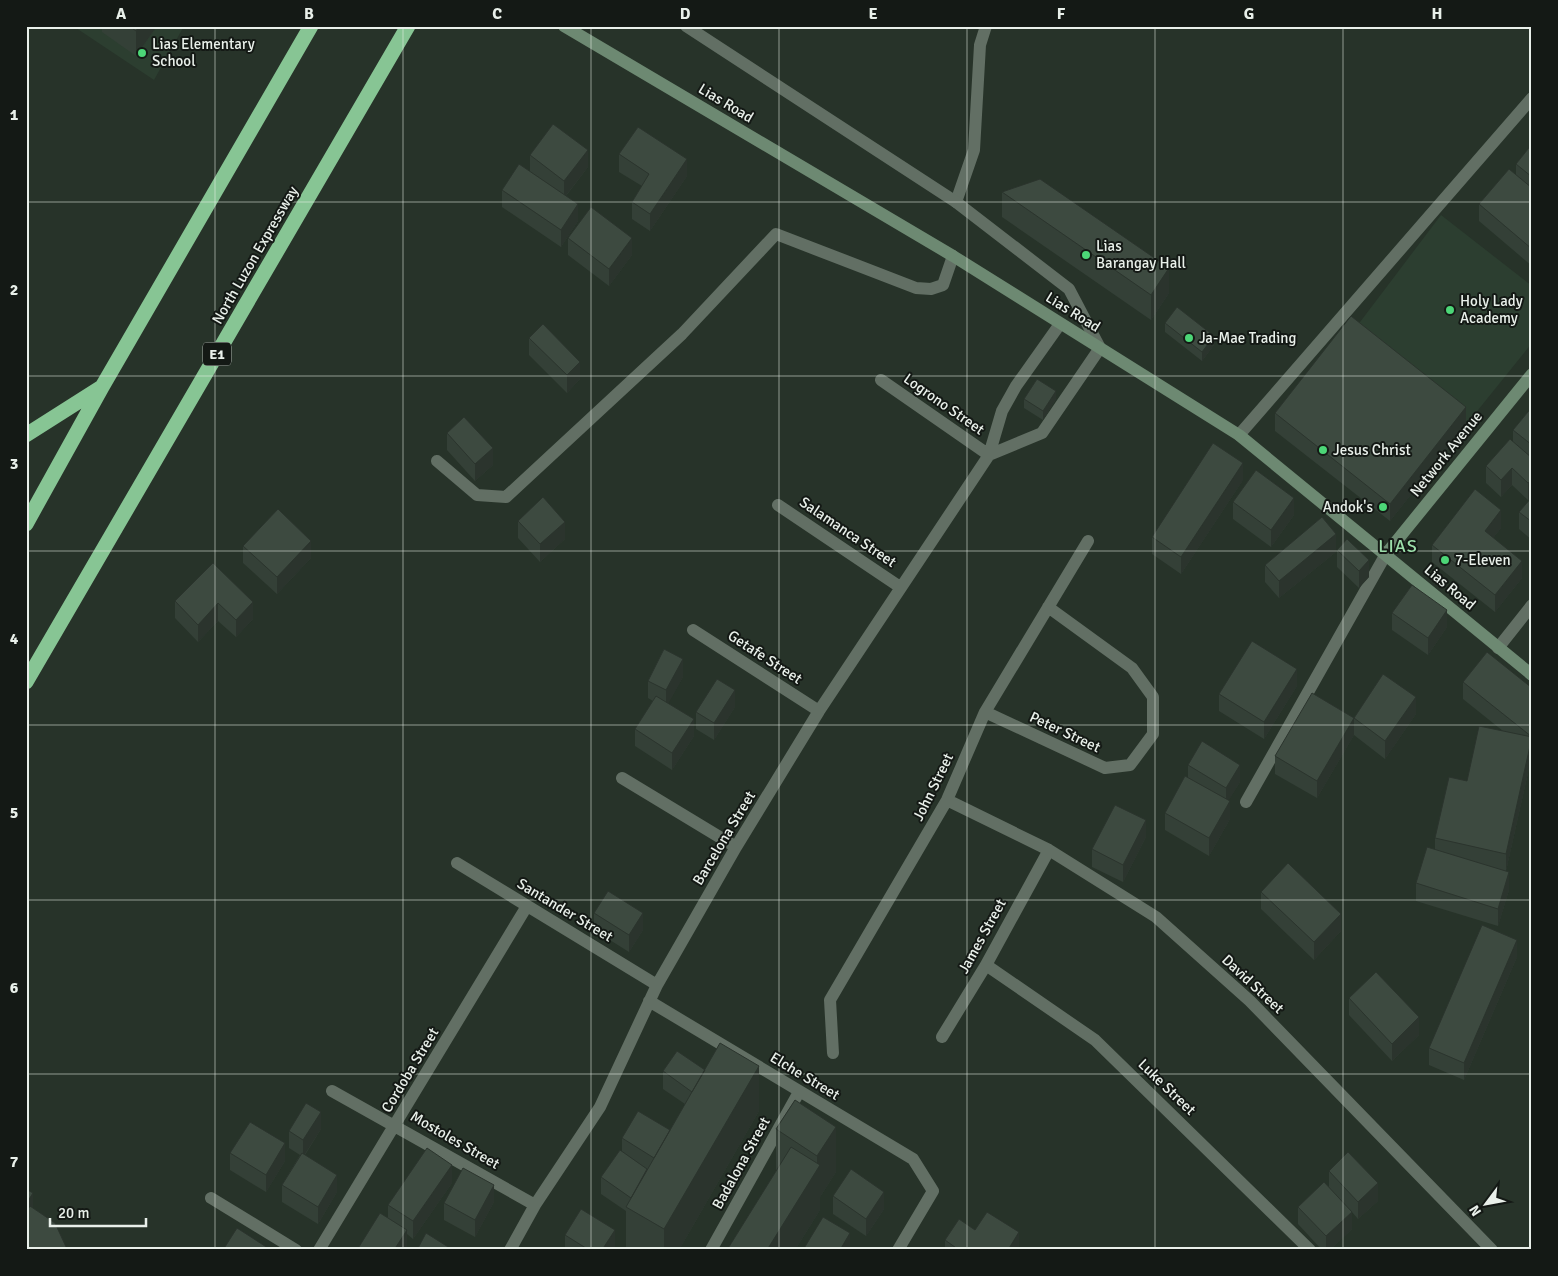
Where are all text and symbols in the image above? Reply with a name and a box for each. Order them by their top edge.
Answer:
text: A [116,4,127,24]
text: B [304,4,314,24]
text: C [492,4,502,24]
text: D [680,4,691,24]
text: E [868,4,878,24]
text: F [1057,4,1066,24]
text: G [1244,4,1254,24]
text: H [1432,4,1442,24]
place label: Lias Elementary School [152,35,255,70]
marker: Lias Elementary School [136,47,148,59]
street label: Lias Road [695,80,757,126]
text: 1 [10,105,19,125]
street label: North Luzon Expressway [208,183,302,327]
place label: Lias Barangay Hall [1096,237,1186,272]
marker: Lias Barangay Hall [1080,249,1092,261]
text: 2 [10,280,18,300]
street label: Lias Road [1042,288,1104,336]
place label: Holy Lady Academy [1460,292,1523,327]
marker: Holy Lady Academy [1444,304,1456,316]
place label: Ja-Mae Trading [1199,329,1296,347]
marker: Ja-Mae Trading [1183,332,1195,344]
road number: E1 [203,342,231,366]
street label: Logrono Street [900,370,988,438]
street label: Network Avenue [1406,408,1486,500]
place label: Jesus Christ [1333,441,1411,459]
marker: Jesus Christ [1317,444,1329,456]
text: 3 [10,454,18,474]
street label: Salamanca Street [796,493,900,571]
place label: Andok's [1323,498,1373,516]
marker: Andok's [1377,501,1389,513]
district label: LIAS [1378,535,1418,557]
place label: 7-Eleven [1455,551,1511,569]
marker: 7-Eleven [1439,554,1451,566]
street label: Lias Road [1421,560,1479,614]
street label: Getafe Street [725,626,805,688]
text: 4 [10,629,19,649]
street label: Peter Street [1027,708,1103,756]
street label: John Street [909,750,957,824]
street label: Barcelona Street [689,788,759,888]
text: 5 [10,803,18,823]
street label: Santander Street [514,874,616,946]
street label: James Street [954,896,1010,976]
street label: David Street [1218,951,1288,1017]
text: 6 [10,978,19,998]
street label: Cordoba Street [378,1024,442,1116]
street label: Elche Street [767,1048,843,1104]
street label: Luke Street [1135,1055,1199,1119]
street label: Mostoles Street [407,1107,503,1173]
street label: Badalona Street [708,1114,774,1212]
text: 7 [10,1152,19,1172]
north arrow [1460,1178,1510,1228]
scale bar [50,1196,146,1228]
text: N [1466,1202,1485,1219]
text: 20 m [58,1204,89,1222]

